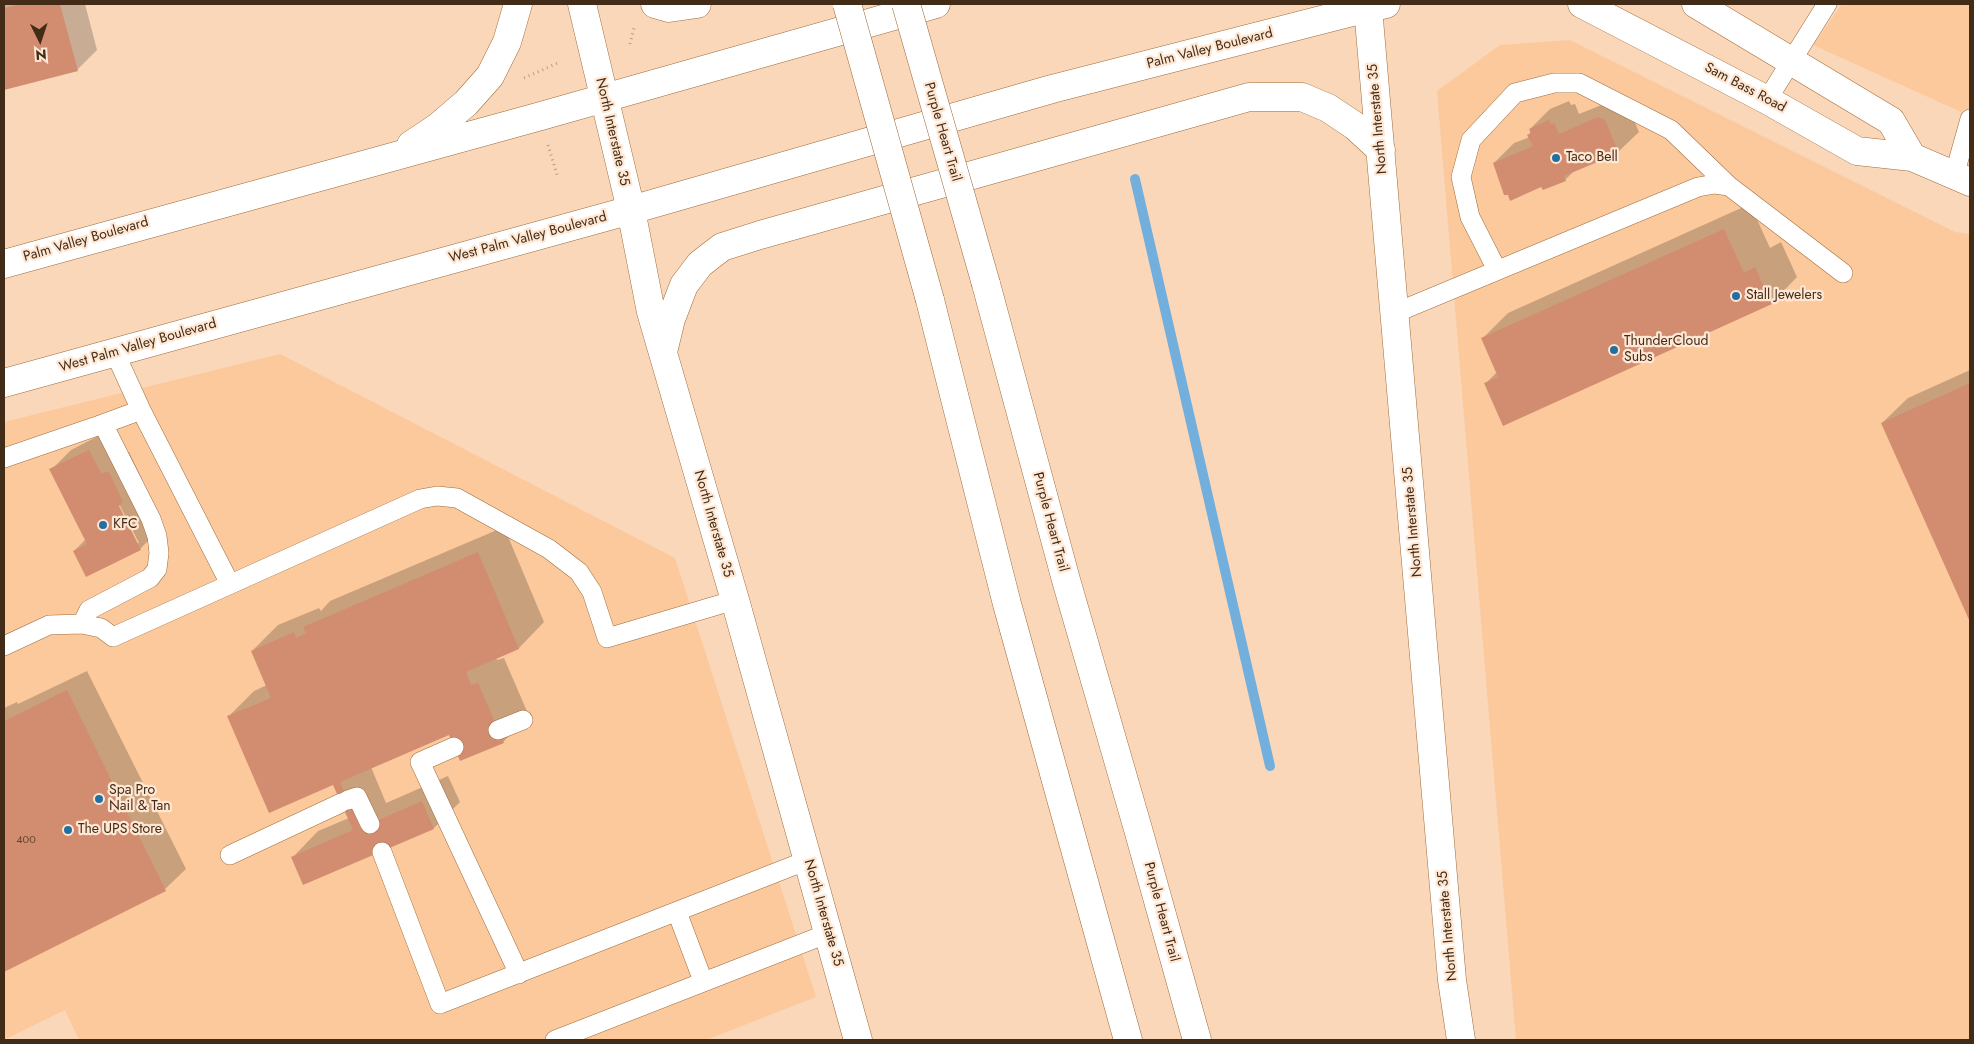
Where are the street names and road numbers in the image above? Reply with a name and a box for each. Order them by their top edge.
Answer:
street label: Palm Valley Boulevard [1145,25,1275,73]
street label: Sam Bass Road [1701,60,1789,116]
street label: North Interstate 35 [1365,63,1391,175]
street label: North Interstate 35 [591,76,633,188]
street label: Purple Heart Trail [920,81,964,183]
street label: West Palm Valley Boulevard [447,209,609,267]
street label: Palm Valley Boulevard [21,214,151,266]
street label: West Palm Valley Boulevard [58,316,218,376]
street label: North Interstate 35 [1400,466,1426,578]
street label: North Interstate 35 [690,469,736,579]
street label: Purple Heart Trail [1029,470,1071,574]
street label: North Interstate 35 [800,858,846,968]
street label: Purple Heart Trail [1140,860,1182,964]
street label: North Interstate 35 [1435,870,1461,982]

